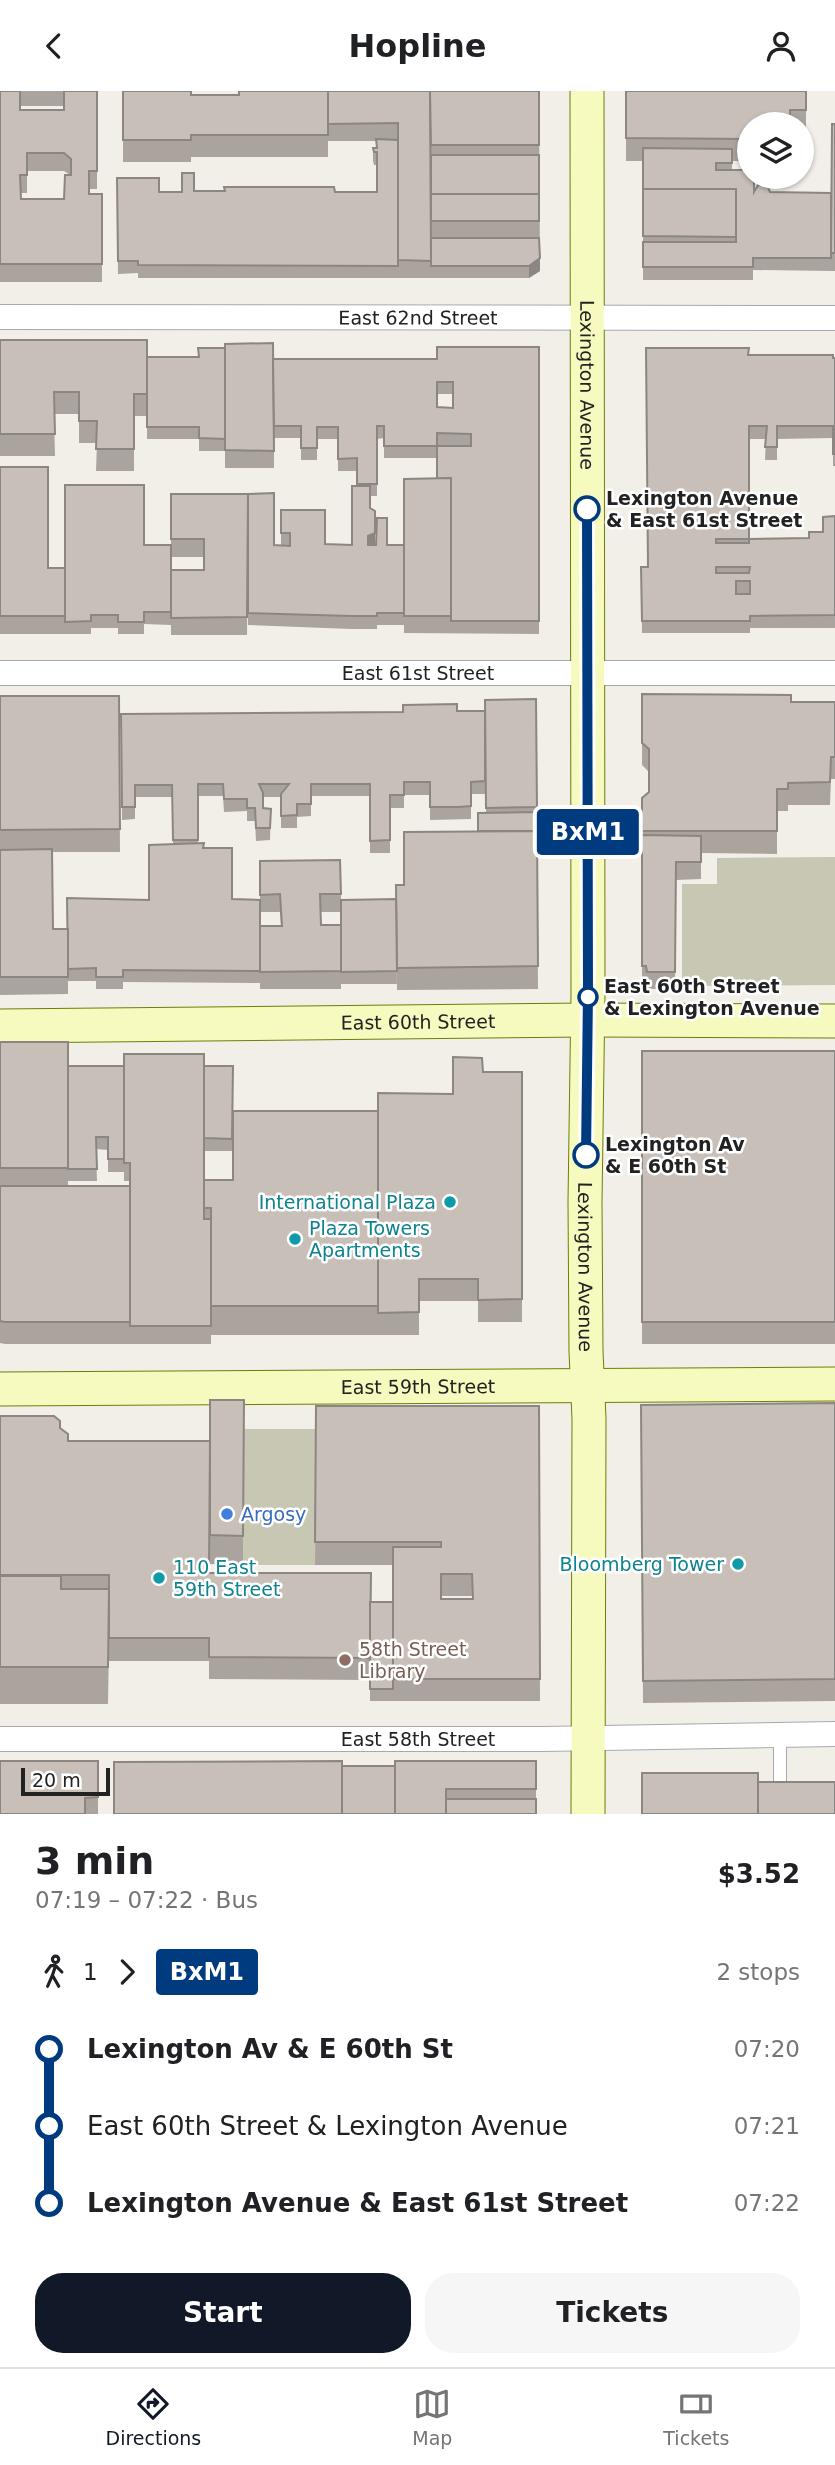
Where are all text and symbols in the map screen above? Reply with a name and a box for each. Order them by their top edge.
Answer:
icon: back [35,27,73,65]
text: Hopline [348,27,487,65]
icon: person [762,27,800,65]
map controls [737,112,814,189]
button: layers [737,112,814,189]
street label: Lexington Avenue [576,300,598,470]
street label: East 62nd Street [338,306,498,329]
place label: Lexington Avenue & East 61st Street [606,487,802,531]
marker: Lexington Avenue & East 61st Street [574,496,600,522]
street label: East 61st Street [342,662,494,684]
line badge: BxM1 [539,809,637,855]
text: BxM1 [551,818,625,846]
place label: East 60th Street & Lexington Avenue [604,975,820,1019]
marker: East 60th Street & Lexington Avenue [578,987,598,1007]
street label: East 60th Street [341,1010,495,1034]
place label: Lexington Av & E 60th St [605,1133,745,1177]
marker: Lexington Av & E 60th St [573,1142,599,1168]
street label: Lexington Avenue [574,1182,597,1352]
place label: International Plaza [259,1191,436,1213]
marker: International Plaza [442,1194,458,1210]
place label: Plaza Towers Apartments [309,1217,430,1261]
marker: Plaza Towers Apartments [287,1231,303,1247]
street label: East 59th Street [341,1375,495,1398]
place label: Argosy [241,1503,306,1525]
marker: Argosy [219,1506,235,1522]
place label: Bloomberg Tower [560,1553,724,1575]
place label: 110 East 59th Street [173,1556,280,1600]
marker: Bloomberg Tower [730,1556,746,1572]
marker: 110 East 59th Street [151,1570,167,1586]
place label: 58th Street Library [359,1638,466,1682]
marker: 58th Street Library [337,1652,353,1668]
street label: East 58th Street [341,1728,495,1750]
scale bar [21,1765,110,1797]
text: 20 m [32,1769,81,1791]
text: 3 min [35,1839,154,1883]
text: $3.52 [718,1859,800,1889]
text: 07:19 – 07:22 · Bus [35,1887,258,1913]
icon: walk [35,1953,73,1991]
icon: forward [108,1953,146,1991]
text: BxM1 [170,1958,244,1986]
text: 1 [83,1959,98,1985]
text: 2 stops [716,1959,800,1985]
text: Lexington Av & E 60th St [87,2034,453,2064]
text: 07:20 [734,2036,800,2062]
text: East 60th Street & Lexington Avenue [87,2111,568,2141]
text: 07:21 [734,2113,800,2139]
text: Lexington Avenue & East 61st Street [87,2188,628,2218]
text: 07:22 [734,2190,800,2216]
button: Start [35,2273,411,2353]
button: Tickets [425,2273,800,2353]
tab: Directions [106,2385,201,2449]
tab: Map [412,2385,452,2449]
tab: Tickets [663,2385,729,2449]

